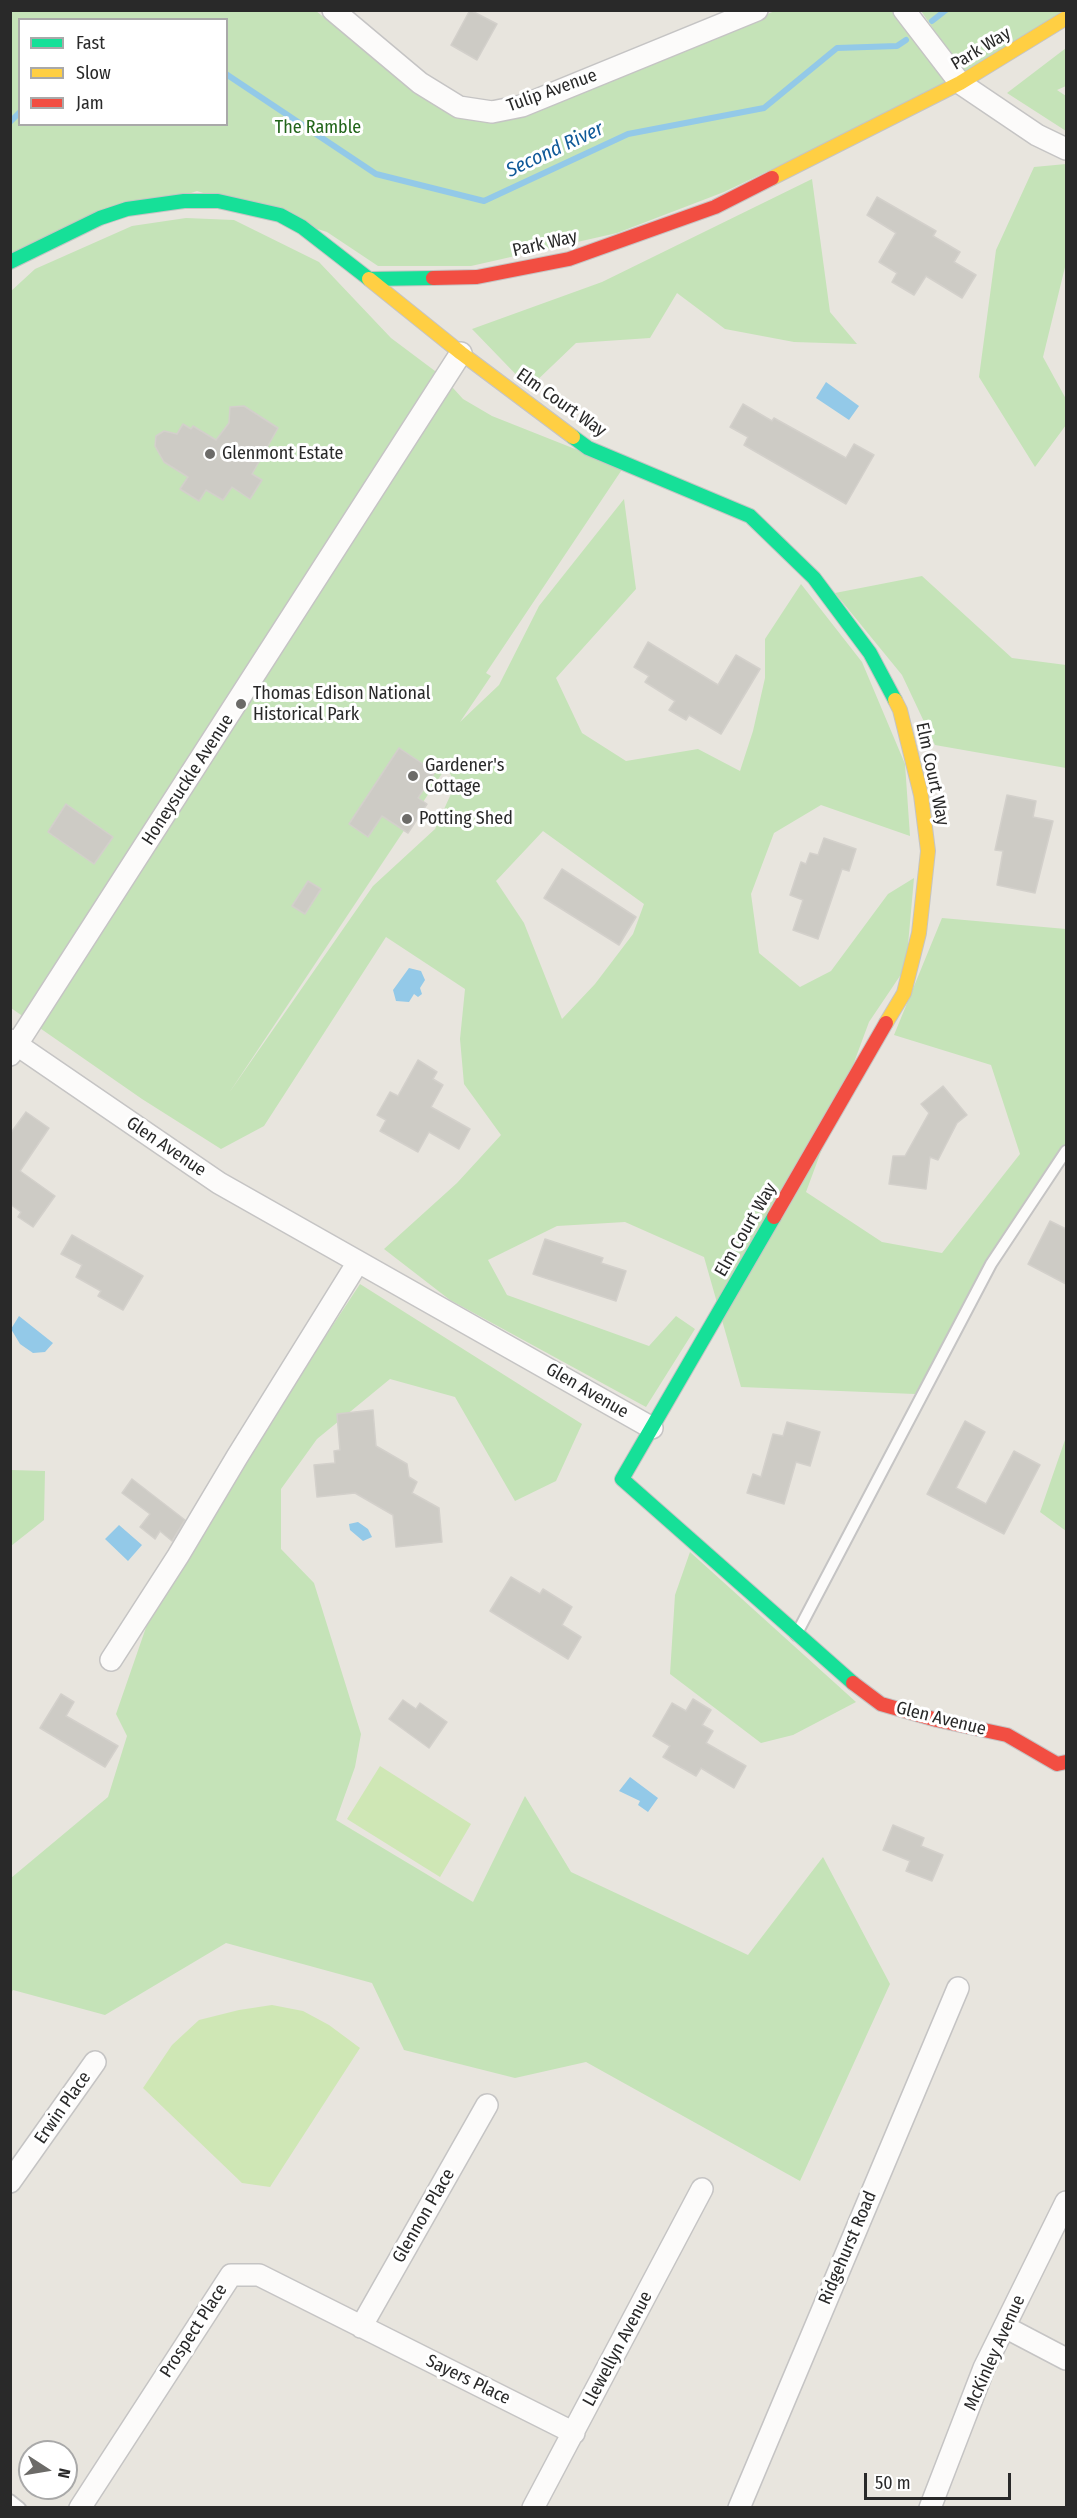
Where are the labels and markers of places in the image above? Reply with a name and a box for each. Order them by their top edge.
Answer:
place label: Glenmont Estate [222,443,343,465]
marker: Glenmont Estate [203,447,217,461]
place label: Thomas Edison National Historical Park [253,683,430,726]
marker: Thomas Edison National Historical Park [234,697,248,711]
place label: Gardener's Cottage [425,755,504,798]
marker: Gardener's Cottage [406,769,420,783]
place label: Potting Shed [419,808,513,830]
marker: Potting Shed [400,812,414,826]

